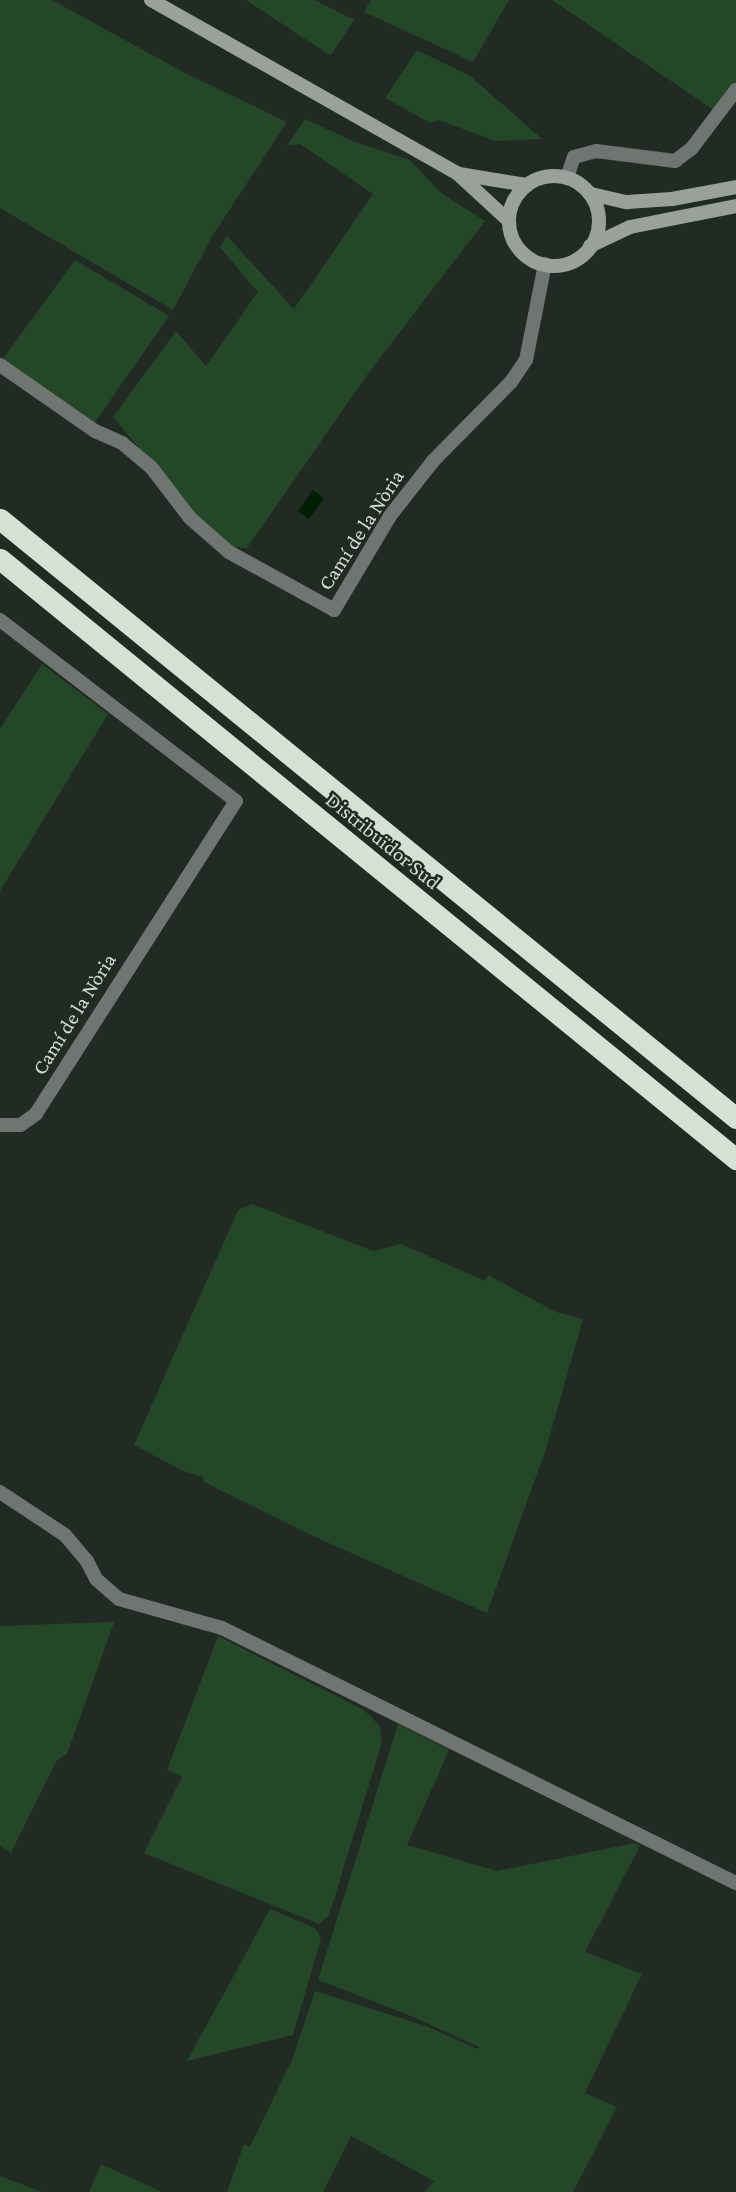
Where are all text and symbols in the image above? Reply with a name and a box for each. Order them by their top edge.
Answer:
street label: Camí de la Nòria [313,465,409,595]
street label: Distribuïdor Sud [321,787,445,895]
street label: Camí de la Nòria [27,949,121,1079]

